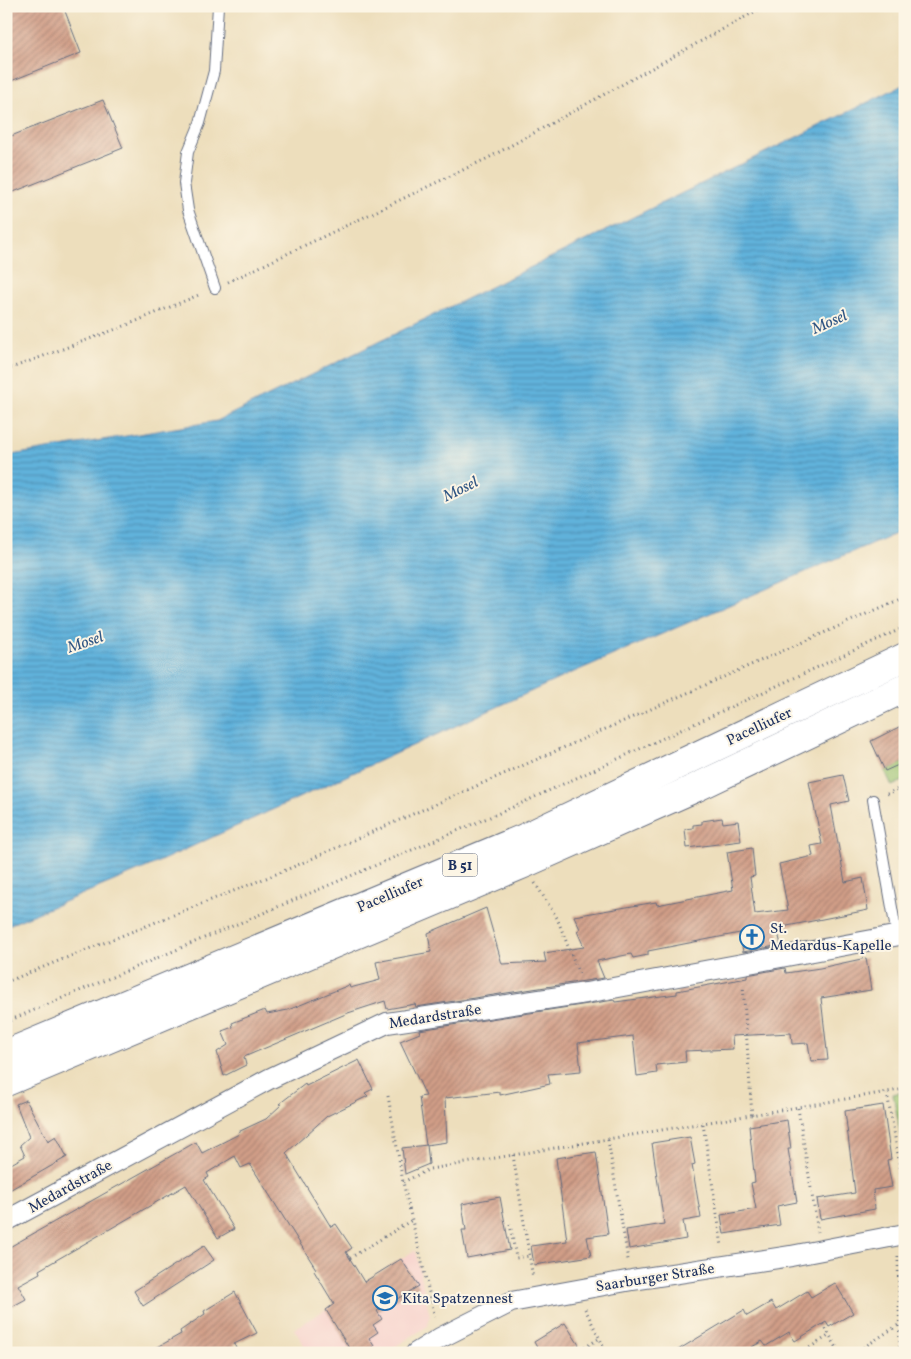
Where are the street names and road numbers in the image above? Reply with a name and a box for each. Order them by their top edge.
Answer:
street label: Pacelliufer [723,703,796,752]
road number: B 51 [442,854,478,876]
street label: Pacelliufer [354,872,427,919]
street label: Medardstraße [388,1000,483,1035]
street label: Medardstraße [25,1156,116,1219]
street label: Saarburger Straße [594,1259,716,1298]

